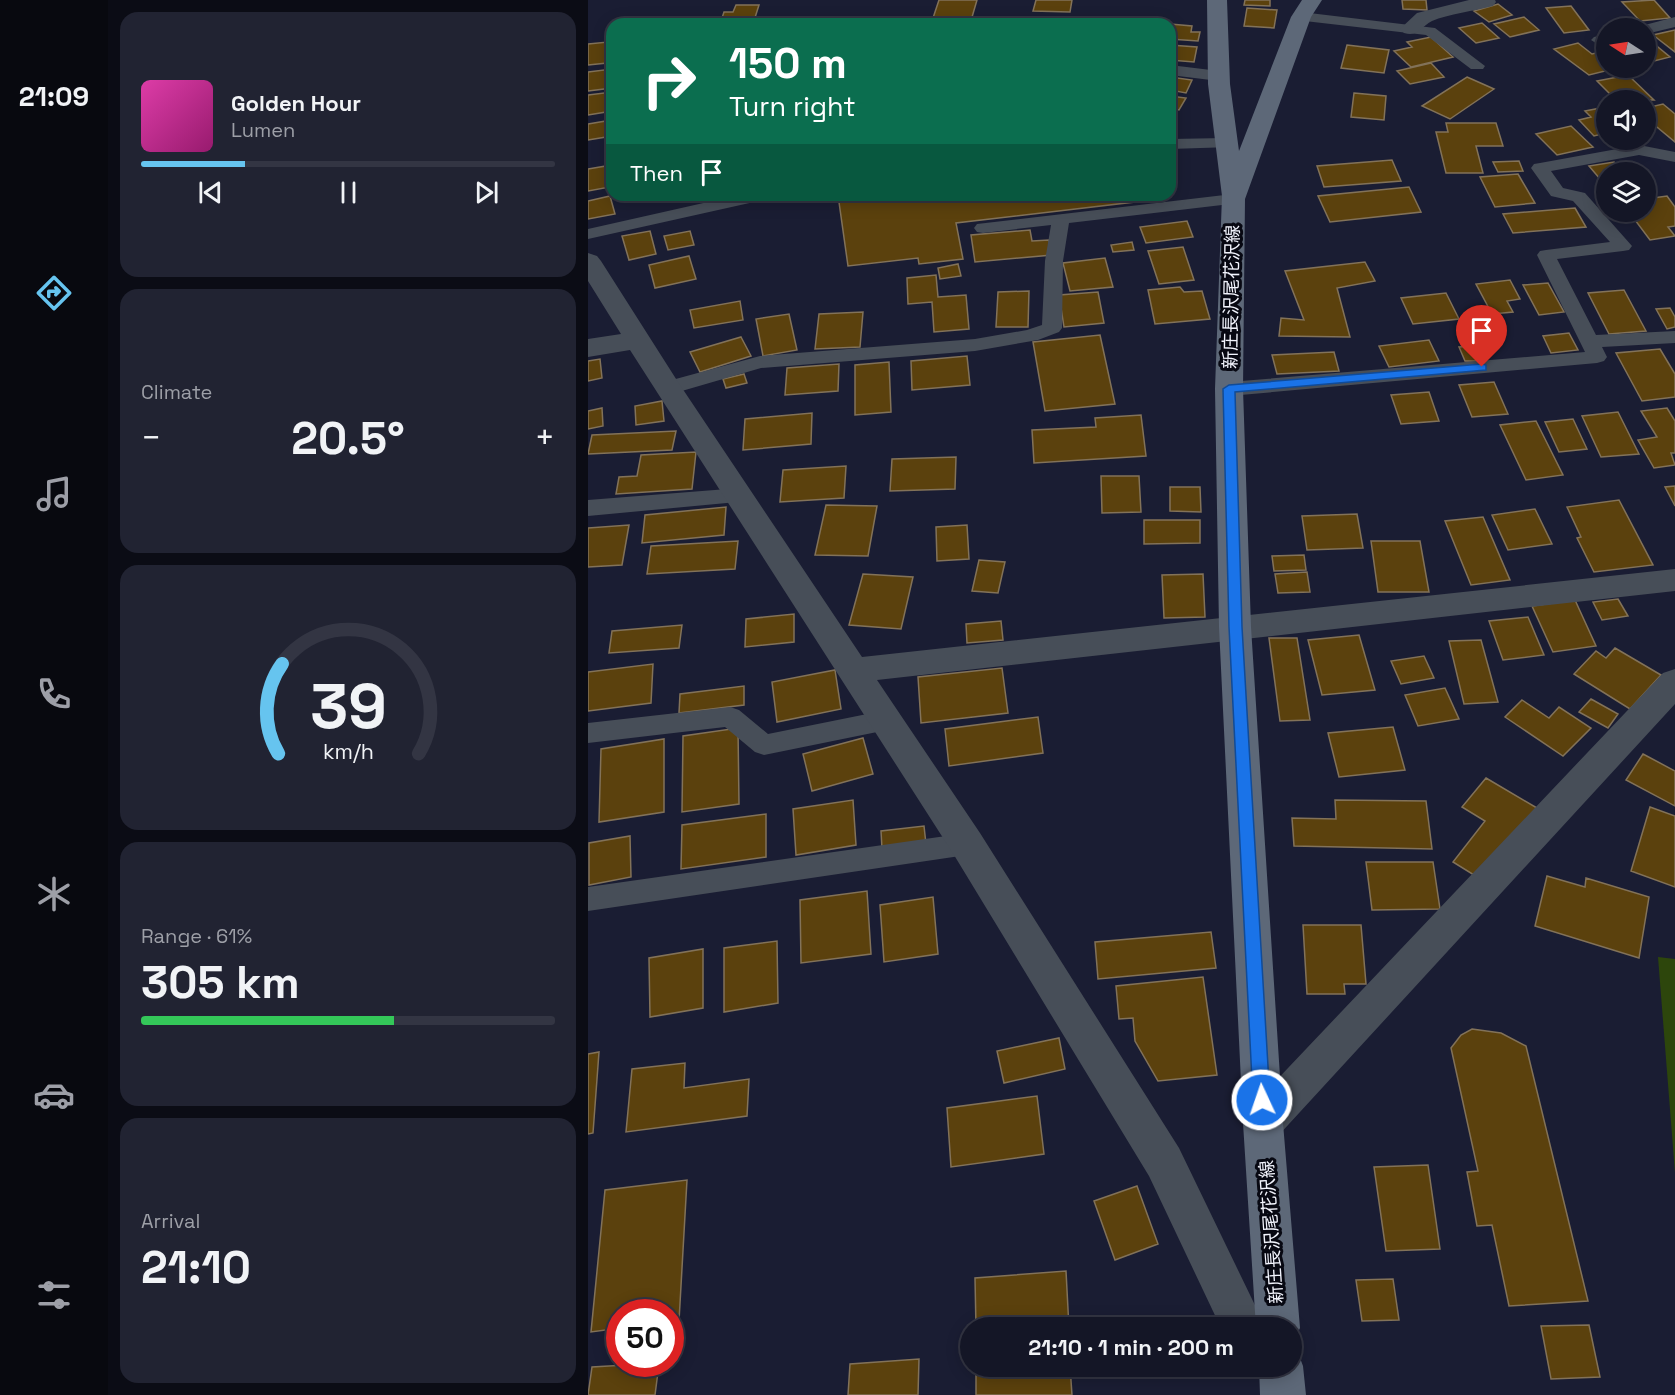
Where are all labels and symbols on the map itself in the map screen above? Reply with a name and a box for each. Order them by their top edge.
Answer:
north arrow [1596,18,1656,78]
street label: 新庄長沢尾花沢線 [1218,225,1244,369]
pin [1456,305,1507,367]
position arrow [1230,1068,1294,1132]
street label: 新庄長沢尾花沢線 [1255,1159,1287,1305]
speed limit sign: 50 [606,1299,684,1377]

